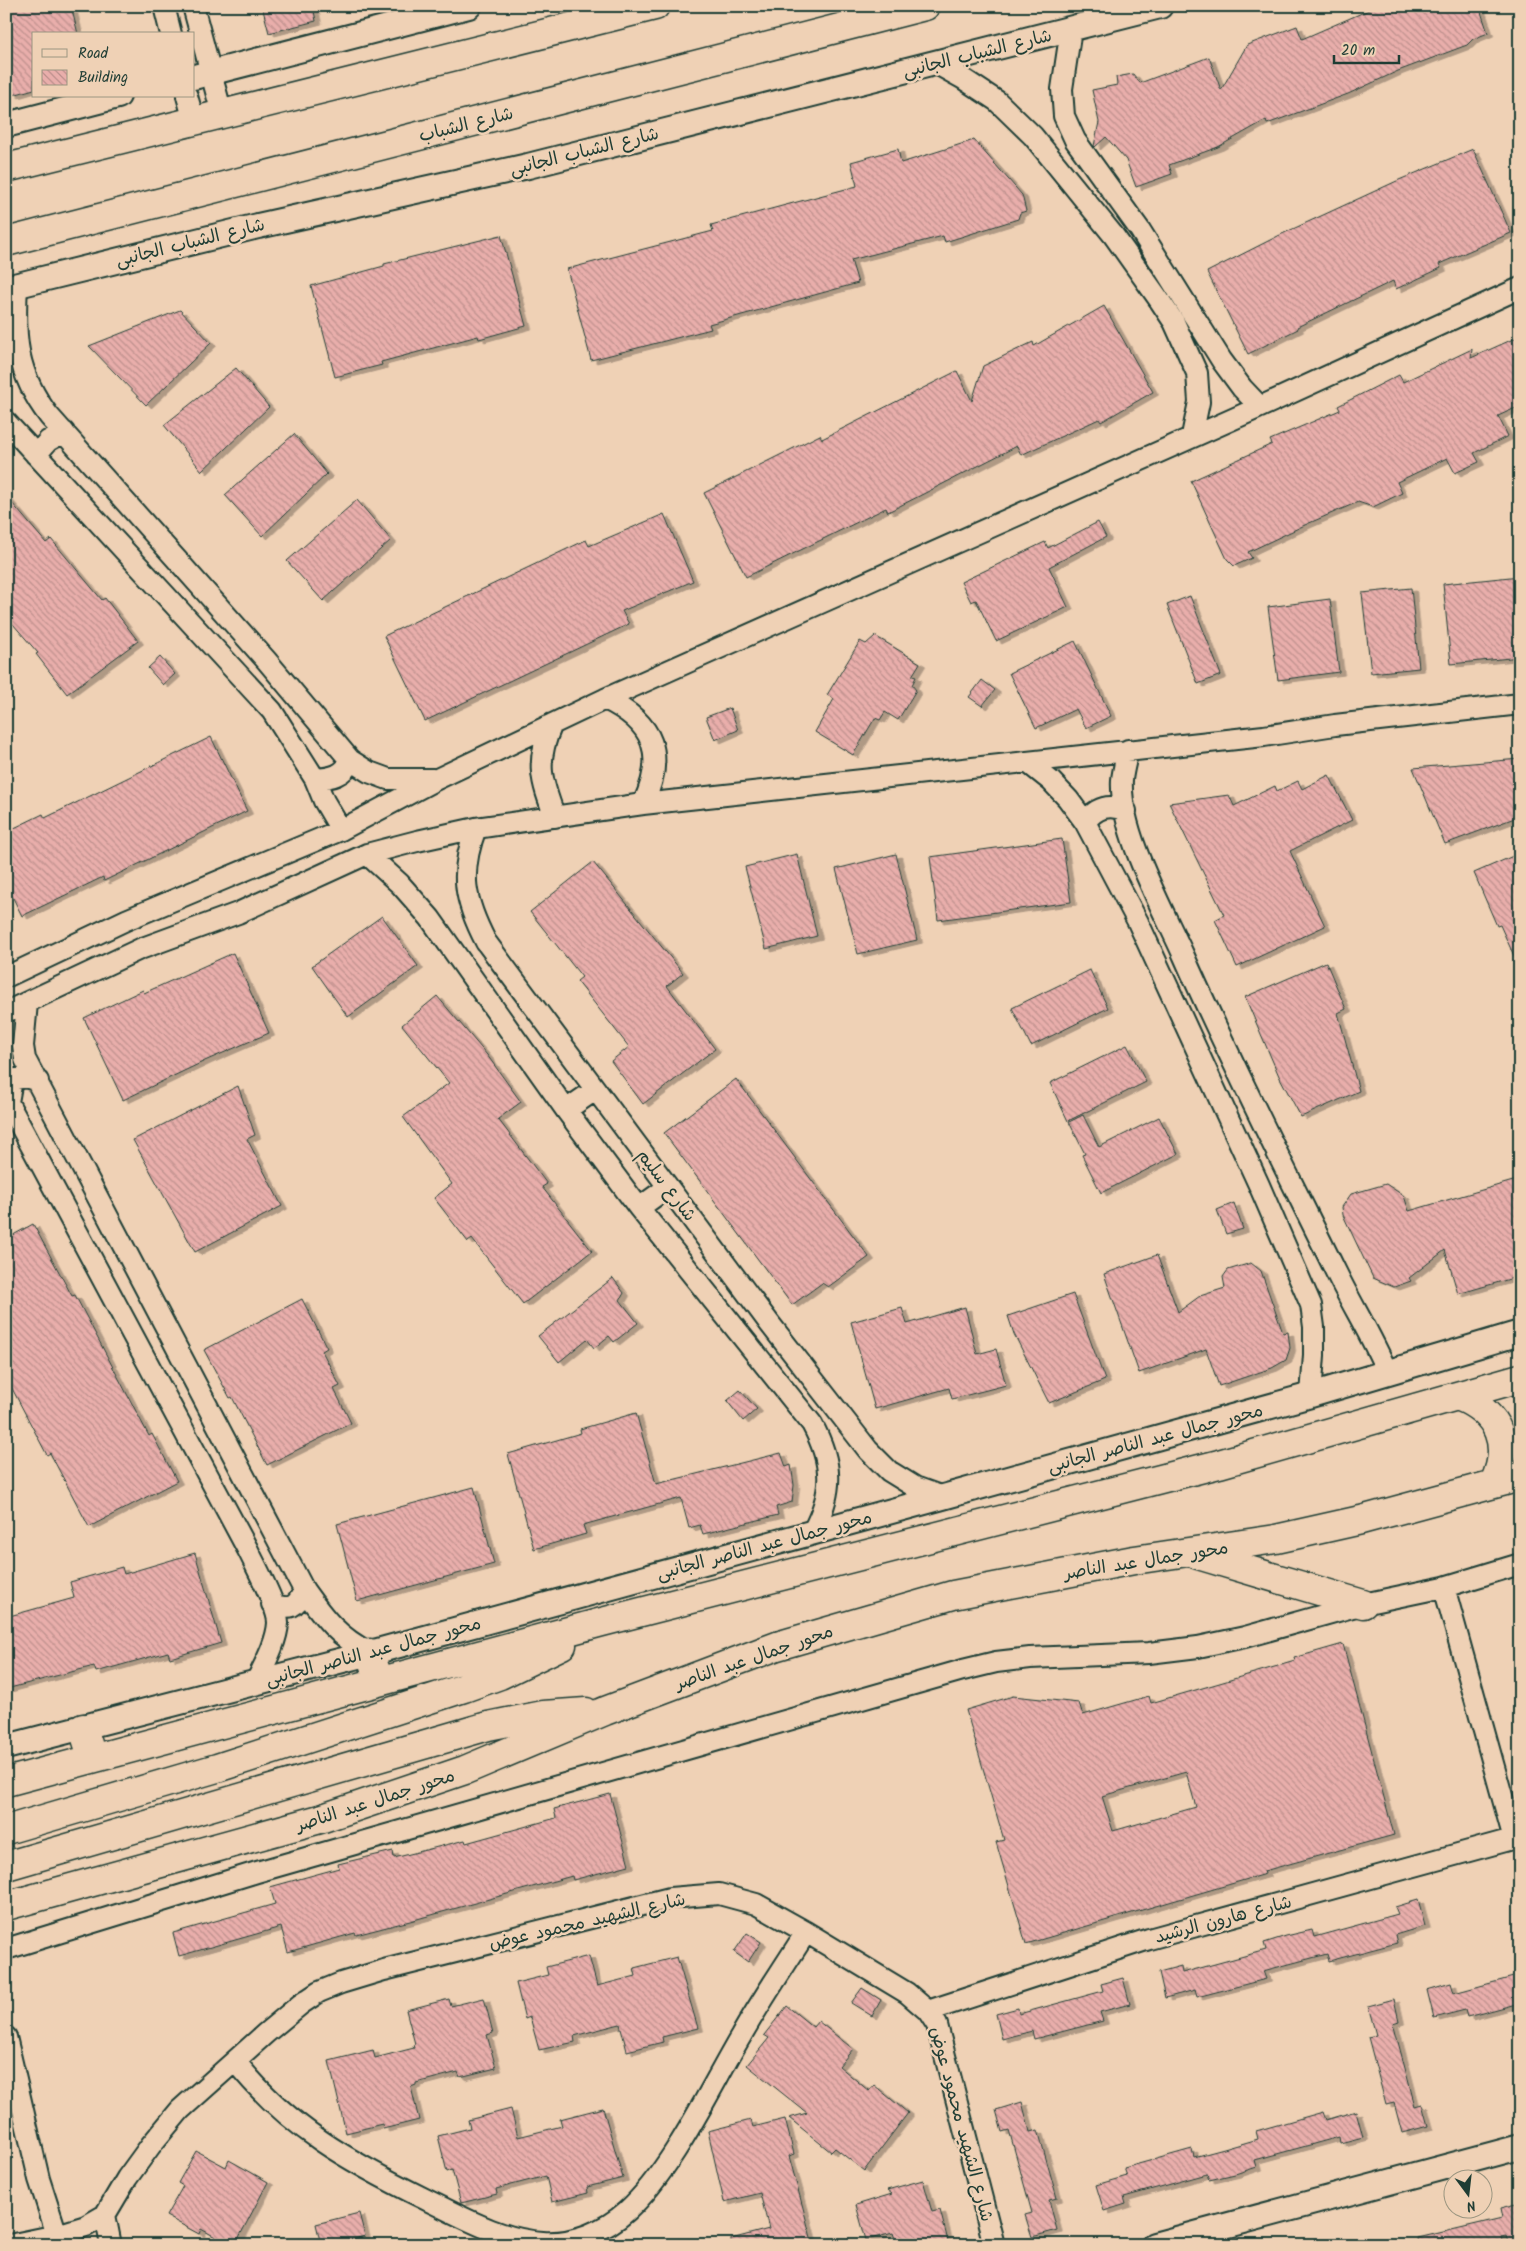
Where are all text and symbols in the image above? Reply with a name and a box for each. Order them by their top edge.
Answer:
street label: شارع الشباب الجانبى [900,22,1055,87]
legend [32,32,195,98]
scale bar [1334,32,1398,64]
text: 20 m [1341,39,1375,63]
text: Road [78,42,109,66]
text: Building [78,66,128,90]
street label: شارع الشباب [416,100,517,151]
street label: شارع الشباب الجانبى [507,120,662,185]
street label: شارع الشباب الجانبى [113,211,268,276]
street label: شارع سليم [629,1143,703,1229]
street label: محور جمال عبد الناصر الجانبى [1044,1397,1267,1482]
street label: محور جمال عبد الناصر الجانبى [653,1504,876,1589]
street label: محور جمال عبد الناصر [1060,1534,1230,1589]
street label: محور جمال عبد الناصر الجانبى [262,1610,485,1695]
street label: محور جمال عبد الناصر [669,1618,838,1700]
street label: محور جمال عبد الناصر [290,1762,459,1841]
street label: شارع الشهيد محمود عوض [486,1886,689,1959]
street label: شارع هارون الرشيد [1151,1888,1295,1953]
street label: شارع الشهيد محمود عوض [921,2024,1001,2225]
north arrow [1444,2168,1494,2218]
text: N [1464,2194,1478,2217]

